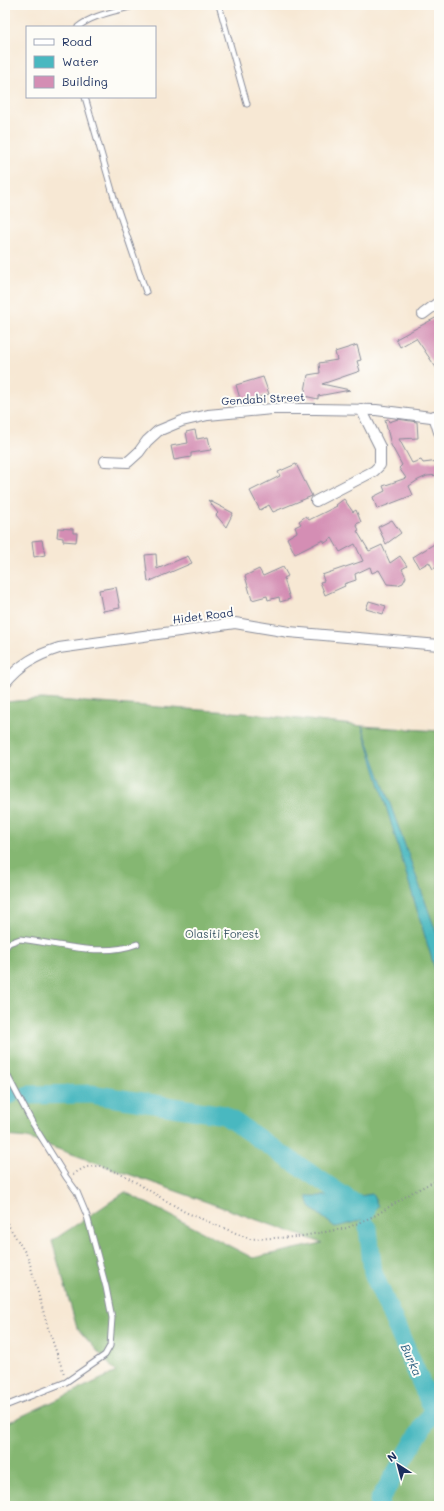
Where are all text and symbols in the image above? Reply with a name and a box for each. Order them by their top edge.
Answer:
legend [26,26,156,98]
text: Road [62,33,92,49]
text: Water [62,53,99,69]
text: Building [62,73,108,89]
street label: Gendabi Street [221,389,305,408]
street label: Hidet Road [172,604,234,627]
park label: Olasiti Forest [185,926,259,941]
water label: Burka [398,1341,426,1378]
north arrow [378,1445,418,1485]
text: N [384,1448,400,1465]

